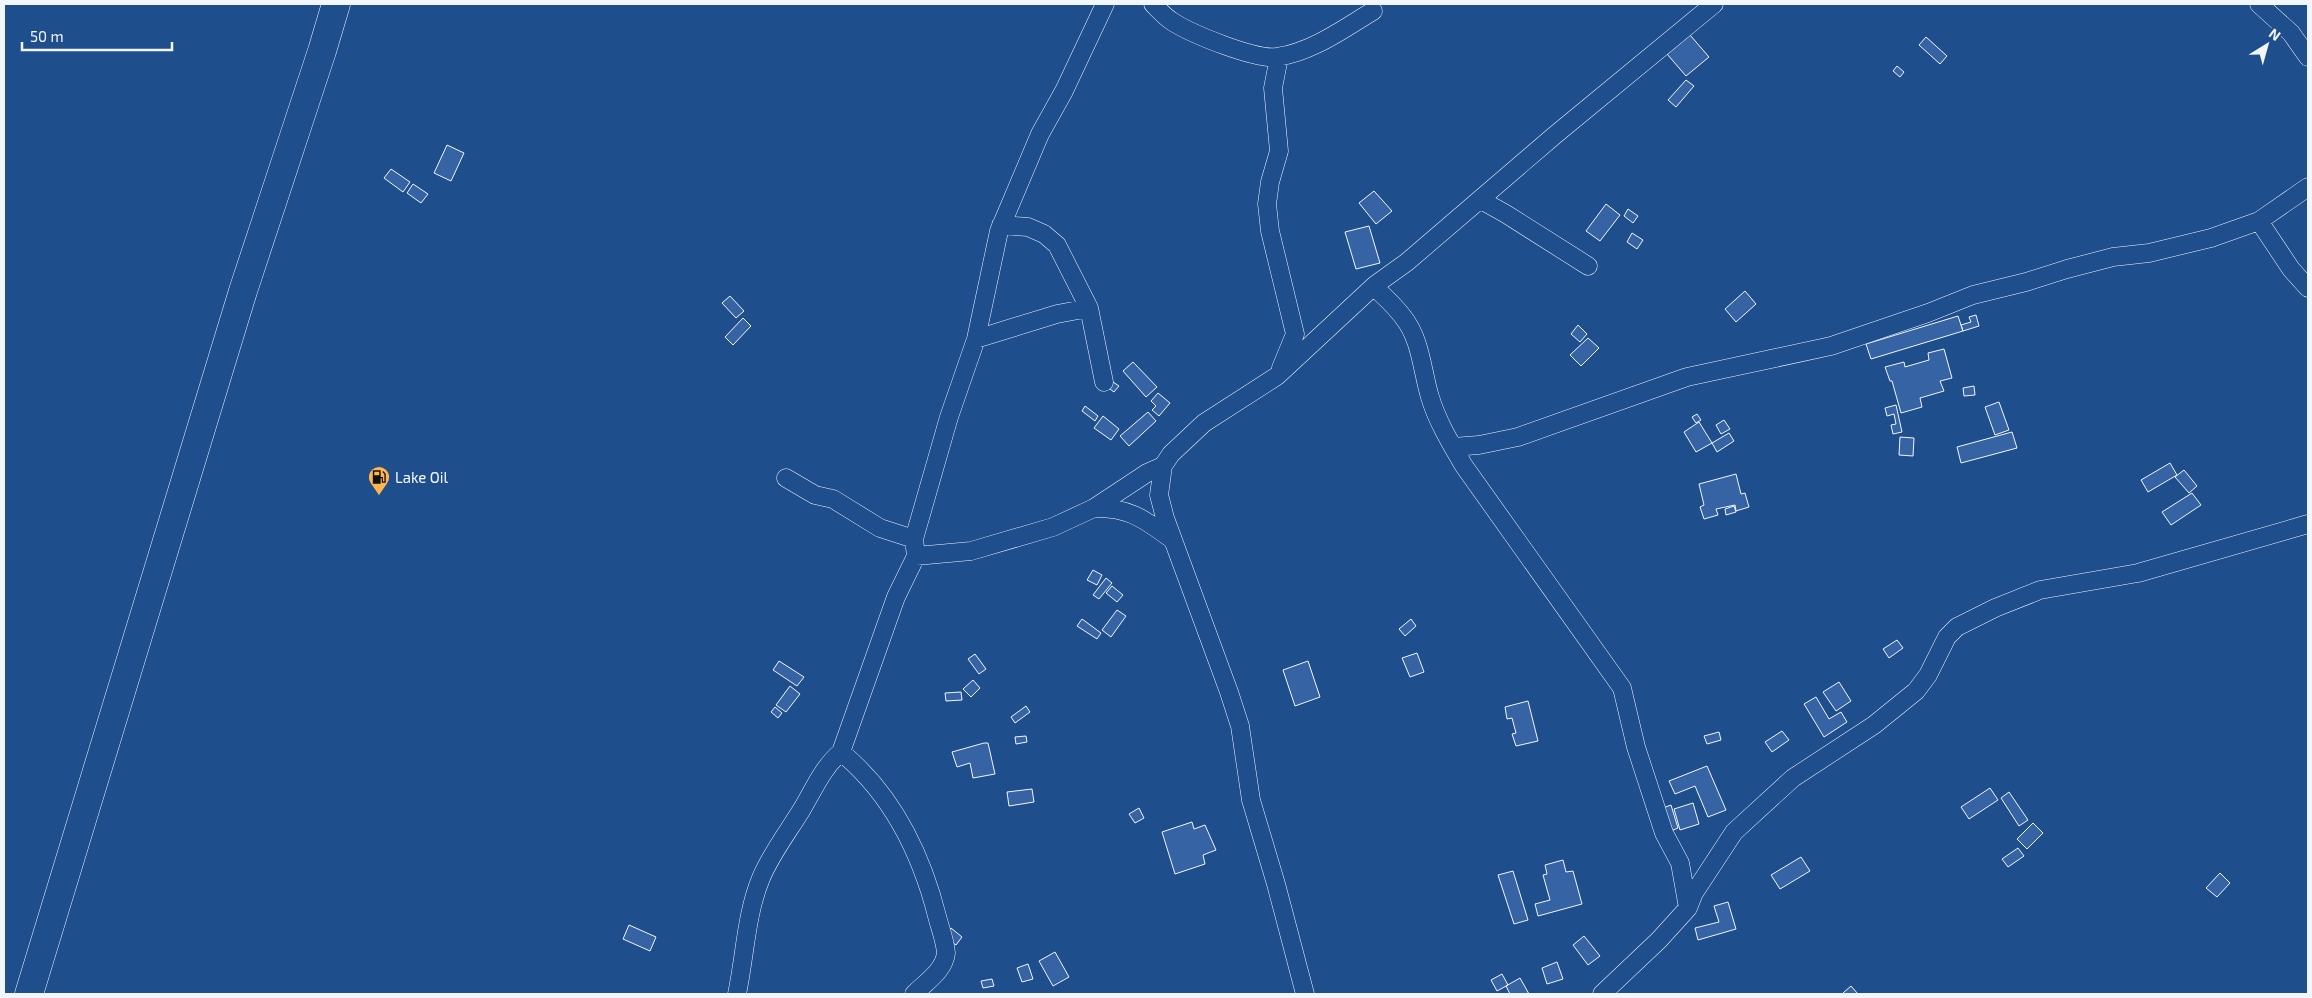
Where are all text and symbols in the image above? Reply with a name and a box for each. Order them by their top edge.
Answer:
scale bar [22,20,172,52]
north arrow [2242,20,2292,70]
text: N [2266,24,2284,44]
text: 50 m [30,27,64,45]
fuel station icon: Lake Oil [367,465,391,496]
place label: Lake Oil [395,468,448,486]

